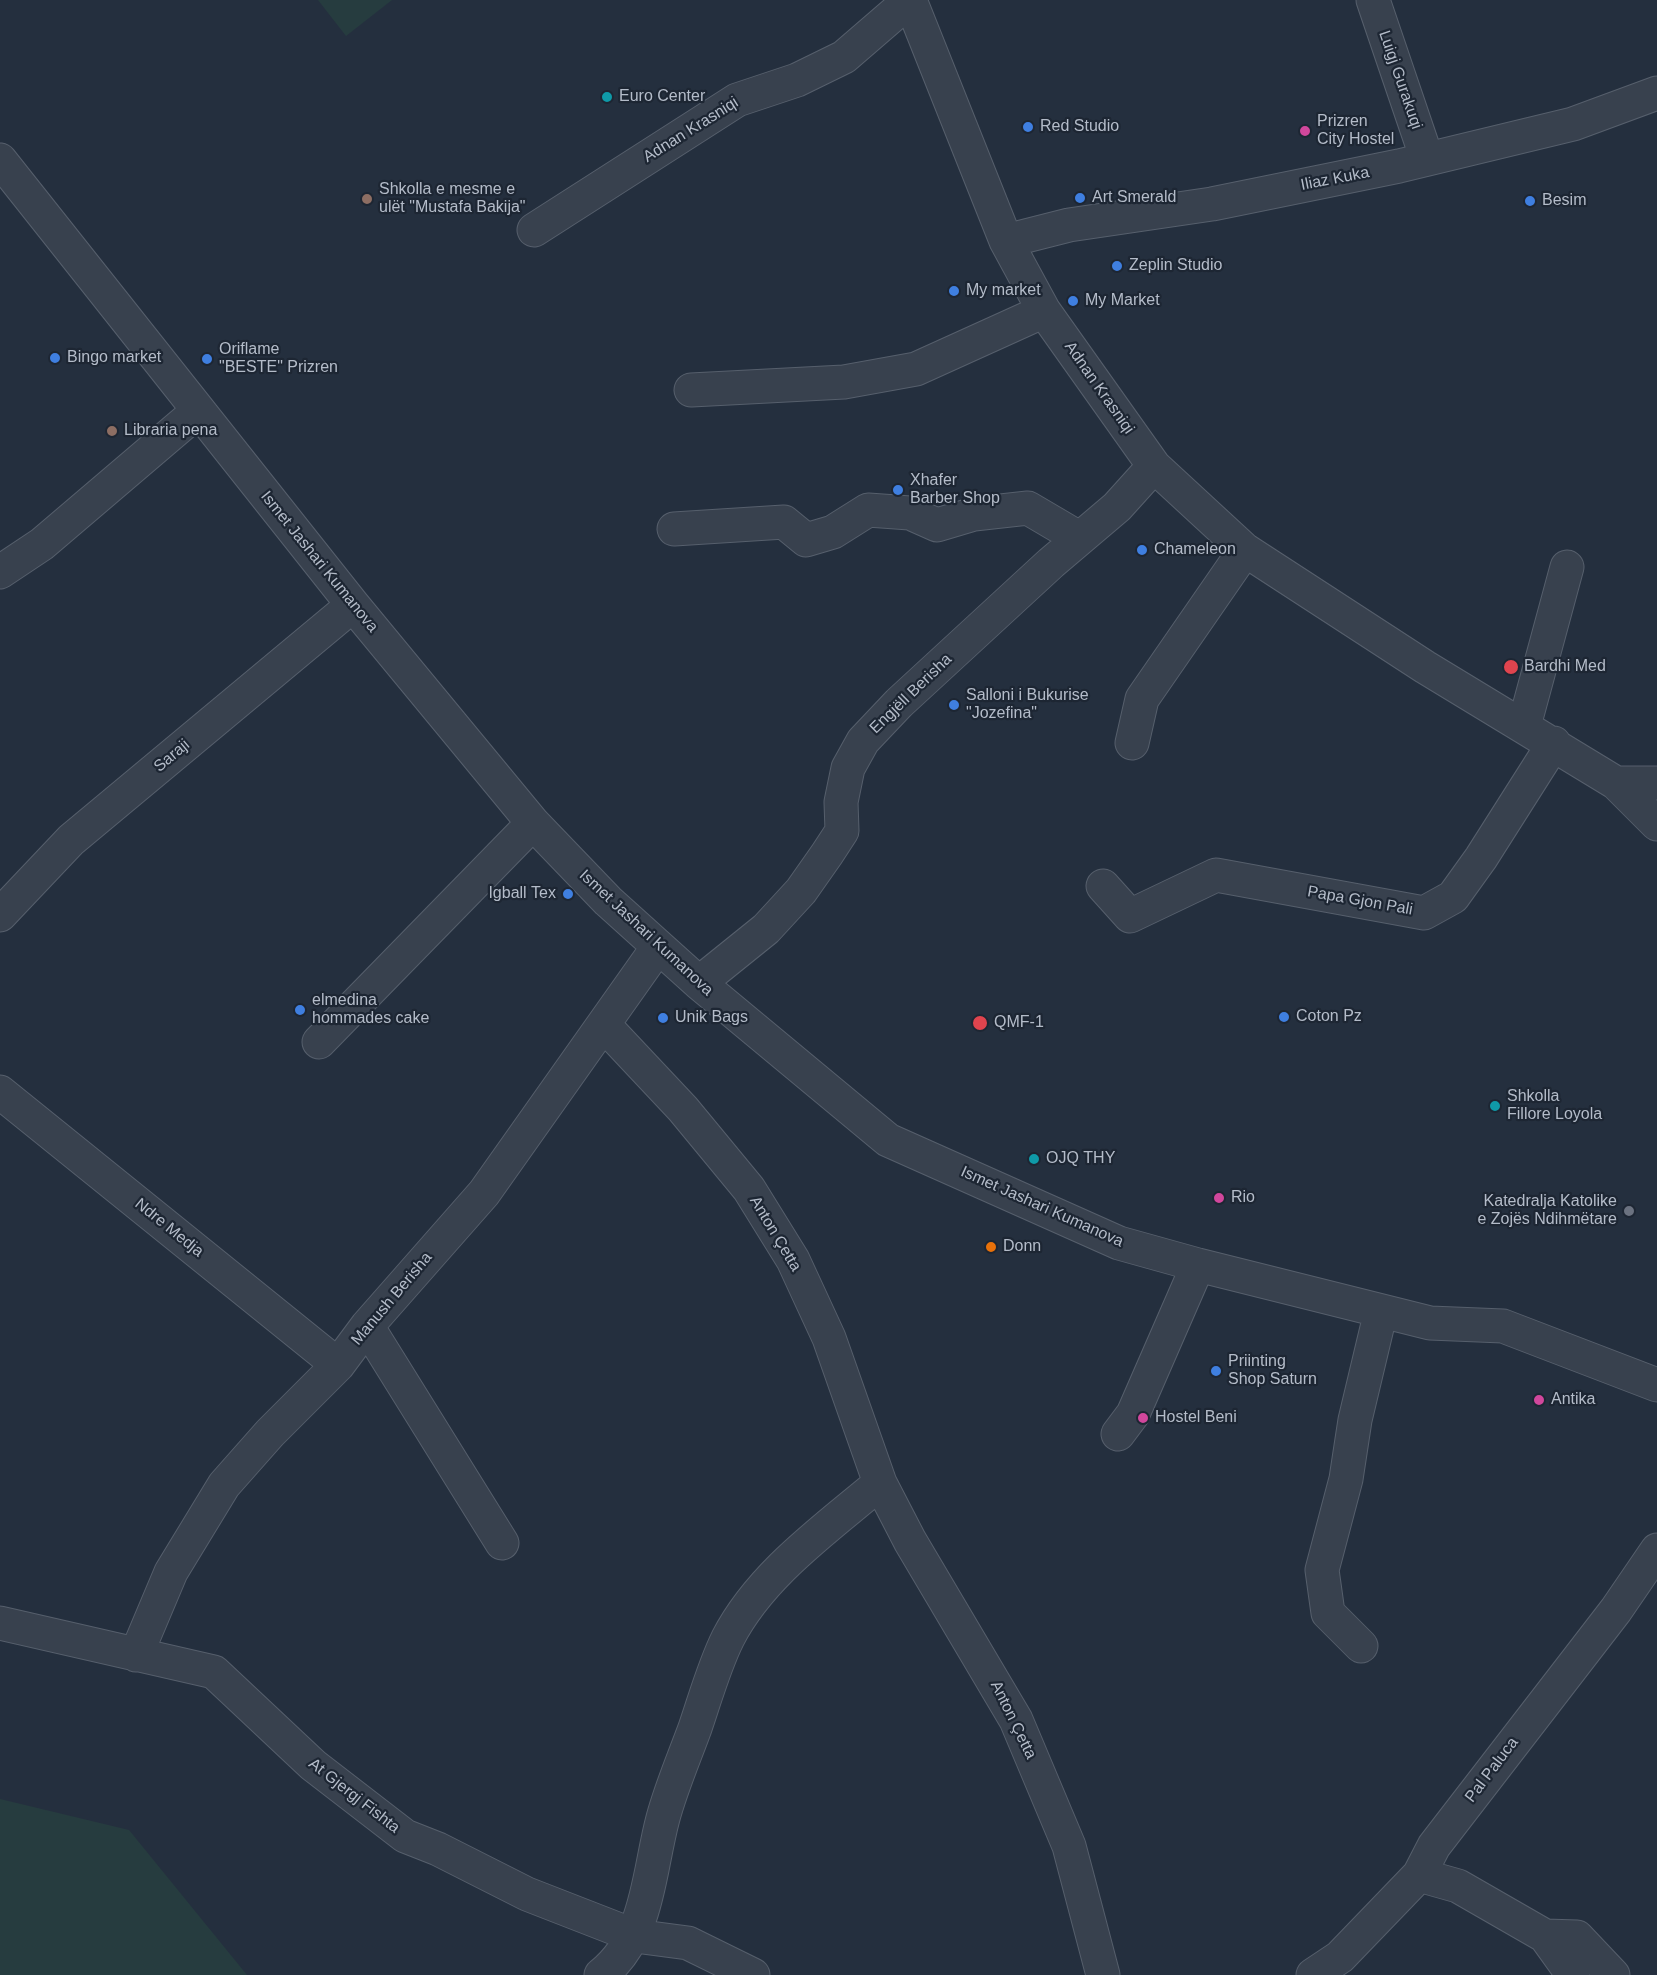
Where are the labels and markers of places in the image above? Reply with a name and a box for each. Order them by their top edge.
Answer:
place label: Euro Center [619,87,705,107]
marker: Euro Center [600,90,614,104]
place label: Prizren City Hostel [1317,112,1394,150]
place label: Red Studio [1040,117,1119,137]
marker: Red Studio [1021,120,1035,134]
marker: Prizren City Hostel [1298,124,1312,138]
place label: Shkolla e mesme e ulët "Mustafa Bakija" [379,180,526,218]
place label: Art Smerald [1092,188,1176,208]
marker: Art Smerald [1073,191,1087,205]
place label: Besim [1542,191,1586,211]
marker: Shkolla e mesme e ulët "Mustafa Bakija" [360,192,374,206]
marker: Besim [1523,194,1537,208]
place label: Zeplin Studio [1129,256,1222,276]
marker: Zeplin Studio [1110,259,1124,273]
place label: My market [966,281,1041,301]
marker: My market [947,284,961,298]
place label: My Market [1085,291,1160,311]
marker: My Market [1066,294,1080,308]
place label: Oriflame "BESTE" Prizren [219,340,338,378]
place label: Bingo market [67,348,161,368]
marker: Bingo market [48,351,62,365]
marker: Oriflame "BESTE" Prizren [200,352,214,366]
place label: Libraria pena [124,421,217,441]
marker: Libraria pena [105,424,119,438]
place label: Xhafer Barber Shop [910,471,1000,509]
marker: Xhafer Barber Shop [891,483,905,497]
place label: Chameleon [1154,540,1236,560]
marker: Chameleon [1135,543,1149,557]
place label: Bardhi Med [1524,657,1606,677]
marker: Bardhi Med [1502,658,1520,676]
place label: Salloni i Bukurise "Jozefina" [966,686,1089,724]
marker: Salloni i Bukurise "Jozefina" [947,698,961,712]
place label: Igball Tex [488,884,556,904]
marker: Igball Tex [561,887,575,901]
place label: elmedina hommades cake [312,991,429,1029]
marker: elmedina hommades cake [293,1003,307,1017]
place label: Coton Pz [1296,1007,1362,1027]
place label: Unik Bags [675,1008,748,1028]
marker: Coton Pz [1277,1010,1291,1024]
marker: Unik Bags [656,1011,670,1025]
place label: QMF-1 [994,1013,1044,1033]
marker: QMF-1 [971,1014,989,1032]
place label: Shkolla Fillore Loyola [1507,1087,1602,1125]
marker: Shkolla Fillore Loyola [1488,1099,1502,1113]
place label: OJQ THY [1046,1149,1115,1169]
marker: OJQ THY [1027,1152,1041,1166]
place label: Rio [1231,1188,1255,1208]
marker: Rio [1212,1191,1226,1205]
place label: Katedralja Katolike e Zojës Ndihmëtare [1477,1192,1617,1230]
marker: Katedralja Katolike e Zojës Ndihmëtare [1622,1204,1636,1218]
place label: Donn [1003,1237,1041,1257]
marker: Donn [984,1240,998,1254]
place label: Priinting Shop Saturn [1228,1352,1317,1390]
marker: Priinting Shop Saturn [1209,1364,1223,1378]
place label: Antika [1551,1390,1595,1410]
marker: Antika [1532,1393,1546,1407]
place label: Hostel Beni [1155,1408,1237,1428]
marker: Hostel Beni [1136,1411,1150,1425]

